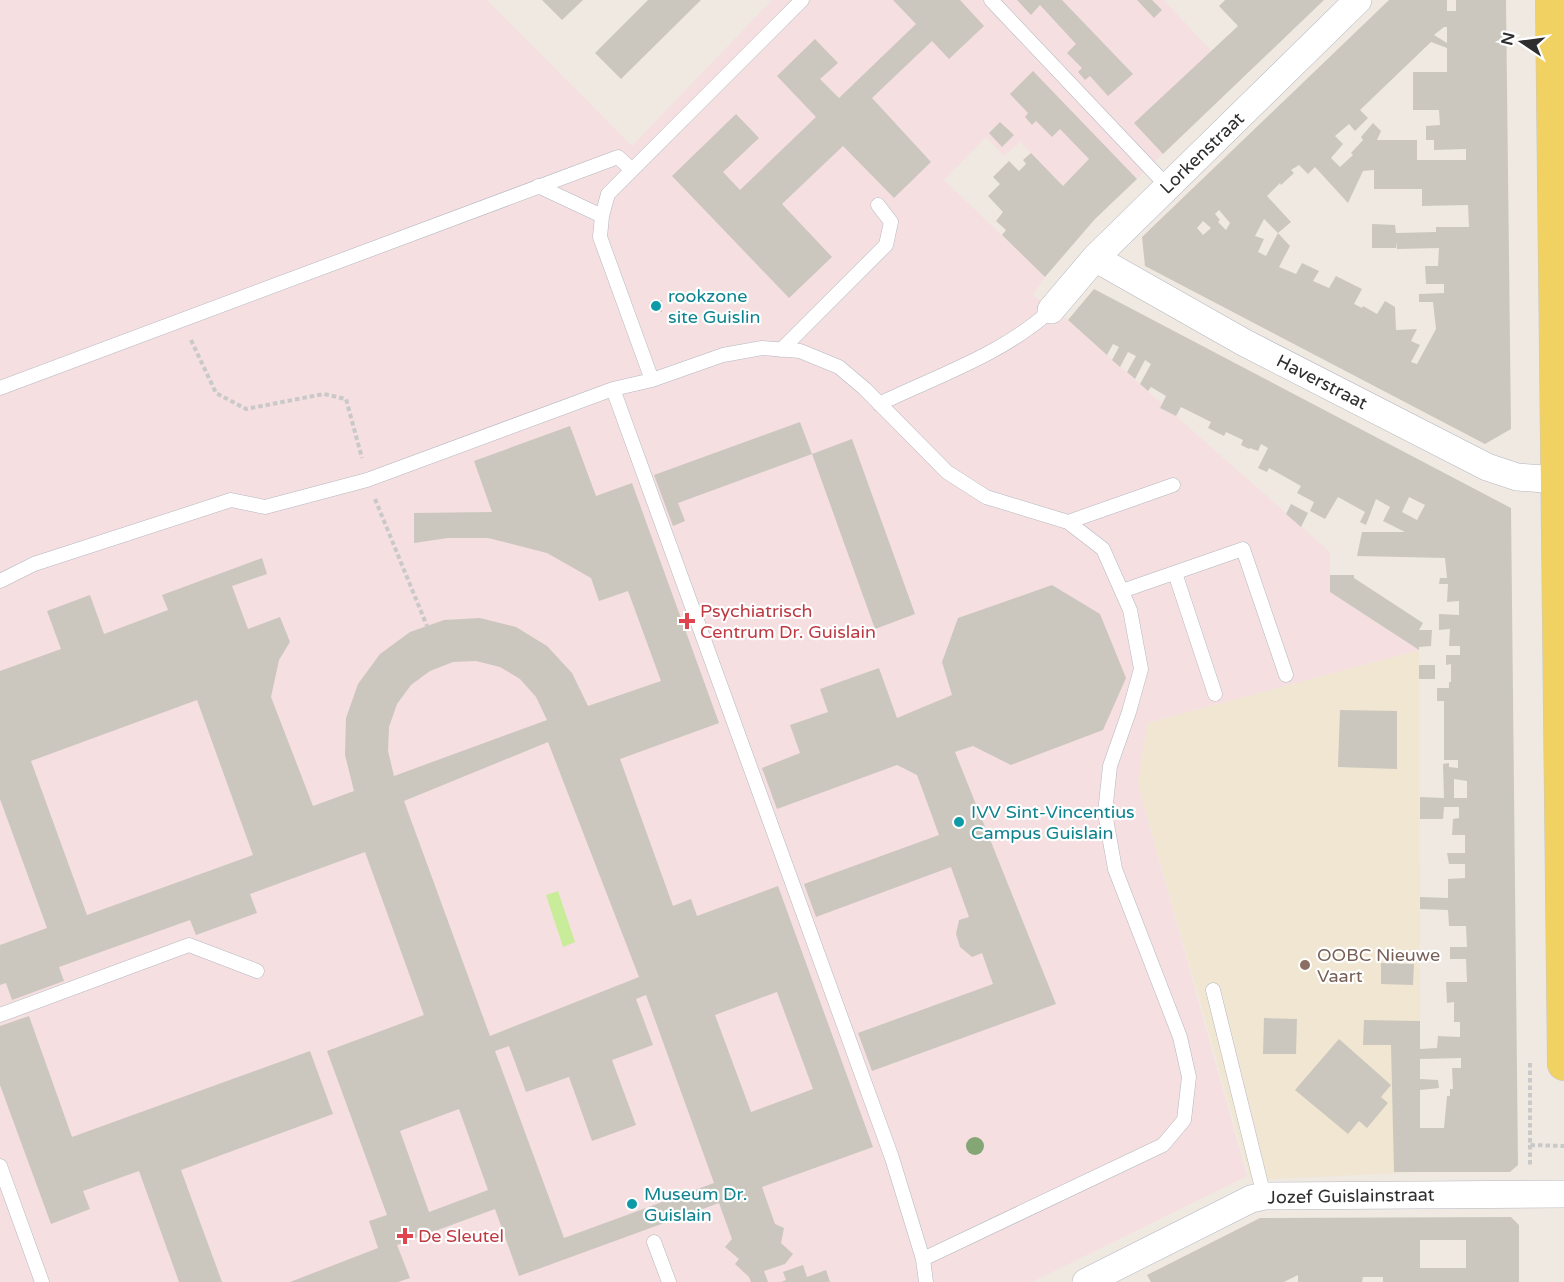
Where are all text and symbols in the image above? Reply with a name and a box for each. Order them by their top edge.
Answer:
north arrow [1492,12,1552,72]
text: N [1497,30,1520,47]
street label: Lorkenstraat [1155,107,1249,199]
place label: rookzone site Guislin [668,285,760,328]
marker: rookzone site Guislin [649,299,663,313]
street label: Haverstraat [1273,350,1371,414]
place label: Psychiatrisch Centrum Dr. Guislain [700,600,876,643]
marker: Psychiatrisch Centrum Dr. Guislain [678,612,696,630]
place label: IVV Sint-Vincentius Campus Guislain [971,801,1135,844]
marker: IVV Sint-Vincentius Campus Guislain [952,815,966,829]
place label: OOBC Nieuwe Vaart [1317,944,1440,987]
marker: OOBC Nieuwe Vaart [1298,958,1312,972]
place label: Museum Dr. Guislain [644,1183,748,1226]
street label: Jozef Guislainstraat [1267,1184,1435,1208]
marker: Museum Dr. Guislain [625,1197,639,1211]
place label: De Sleutel [418,1225,504,1247]
marker: De Sleutel [396,1227,414,1245]

